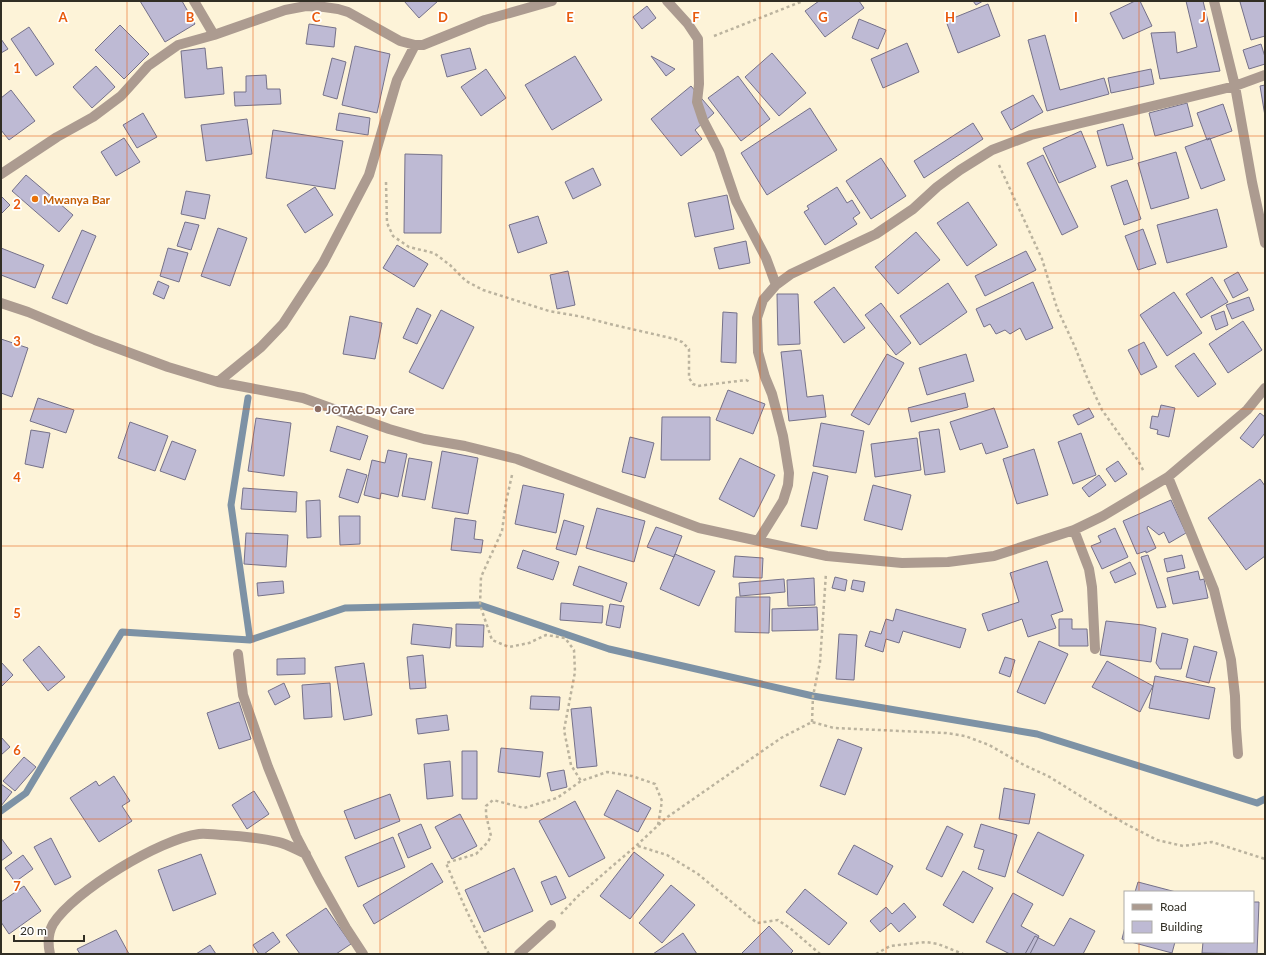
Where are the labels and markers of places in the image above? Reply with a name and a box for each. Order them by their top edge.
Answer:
place label: Mwanya Bar [43,192,111,207]
marker: Mwanya Bar [30,194,40,204]
place label: JOTAC Day Care [326,402,415,417]
marker: JOTAC Day Care [313,404,323,414]

